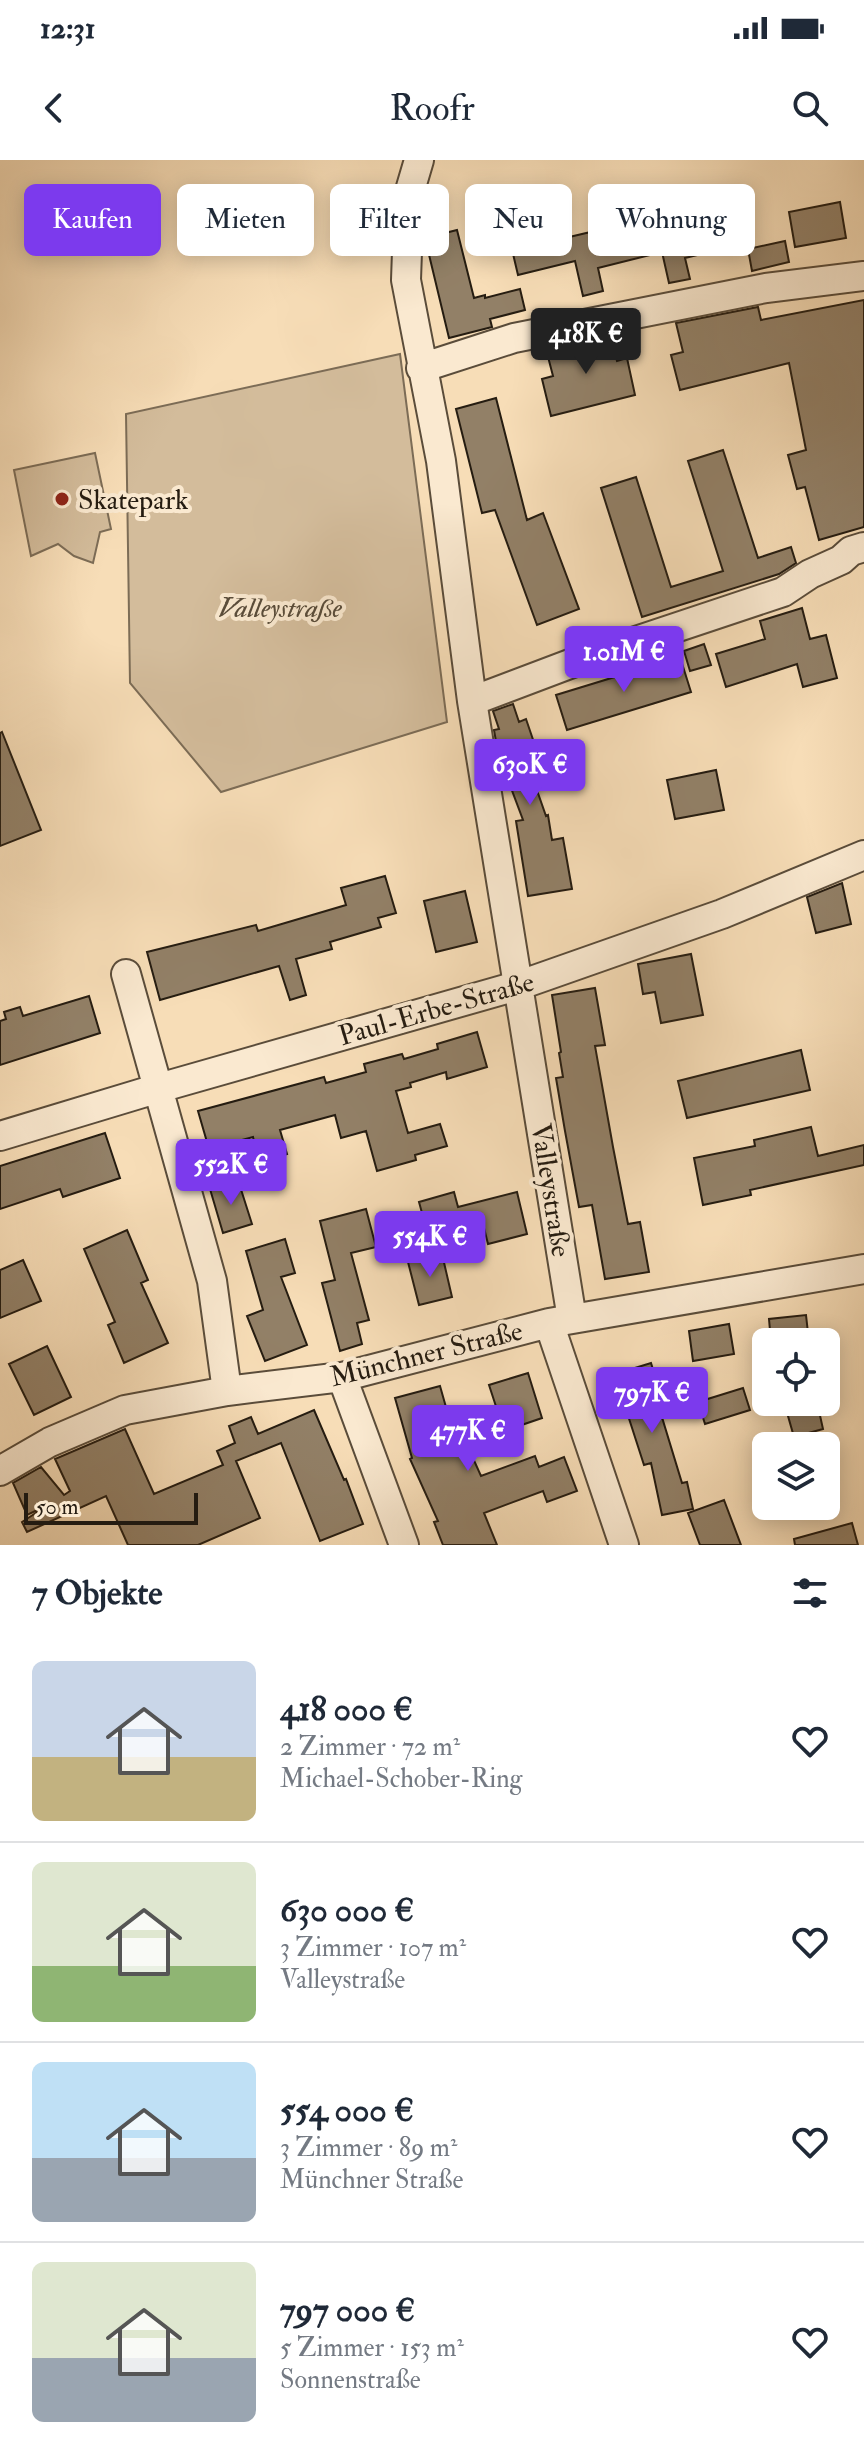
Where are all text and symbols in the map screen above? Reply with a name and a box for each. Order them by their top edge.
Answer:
text: 12:31 [40,10,96,47]
icon: back [32,86,76,130]
text: Roofr [389,86,475,131]
icon: search [788,86,832,130]
chip: Kaufen [24,184,161,256]
chip: Mieten [177,184,314,256]
chip: Filter [330,184,449,256]
chip: Neu [465,184,572,256]
chip: Wohnung [588,184,755,256]
pin: 418K € [521,308,651,376]
text: 418K € [549,318,623,350]
place label: Skatepark [78,483,189,518]
marker: Skatepark [53,490,71,508]
park label: Valleystraße [218,591,343,626]
pin: 1.01M € [550,626,698,694]
text: 1.01M € [583,636,665,668]
pin: 630K € [465,739,595,807]
text: 630K € [492,749,568,781]
street label: Paul-Erbe-Straße [334,965,539,1054]
street label: Valleystraße [523,1121,578,1260]
pin: 552K € [166,1139,296,1207]
text: 552K € [194,1149,268,1181]
pin: 554K € [365,1211,495,1279]
text: 554K € [392,1221,468,1253]
street label: Münchner Straße [326,1314,527,1395]
map controls [752,1328,840,1520]
button: locate [752,1328,840,1416]
pin: 797K € [587,1367,717,1435]
text: 797K € [614,1377,690,1409]
pin: 477K € [403,1405,533,1473]
text: 477K € [430,1415,506,1447]
button: layers [752,1432,840,1520]
scale bar [24,1489,198,1525]
text: 50 m [36,1493,78,1521]
icon: filters [788,1571,832,1615]
text: 7 Objekte [32,1572,162,1615]
text: 418 000 € [280,1688,413,1731]
icon: home [96,1693,192,1789]
icon: heart [788,1719,832,1763]
text: 2 Zimmer · 72 m² [280,1731,460,1763]
text: Michael-Schober-Ring [280,1763,522,1795]
text: 630 000 € [280,1889,414,1932]
icon: home [96,1894,192,1990]
icon: heart [788,1920,832,1964]
text: 3 Zimmer · 107 m² [280,1932,466,1964]
text: Valleystraße [280,1964,405,1996]
text: 554 000 € [280,2089,414,2132]
icon: home [96,2094,192,2190]
icon: heart [788,2120,832,2164]
text: 3 Zimmer · 89 m² [280,2132,457,2164]
text: Münchner Straße [280,2164,463,2196]
text: 797 000 € [280,2289,415,2332]
icon: home [96,2294,192,2390]
icon: heart [788,2320,832,2364]
text: 5 Zimmer · 153 m² [280,2332,464,2364]
text: Sonnenstraße [280,2364,421,2396]

